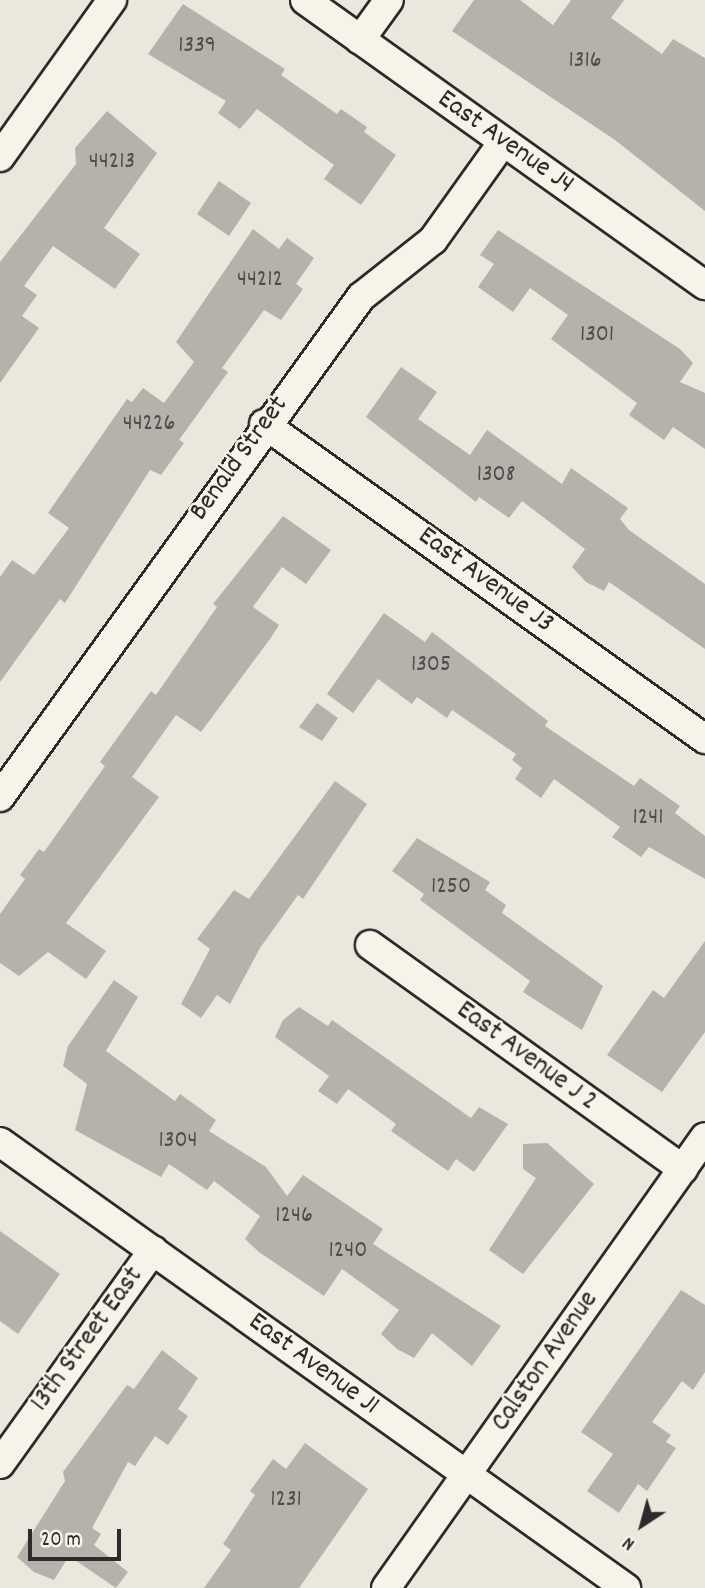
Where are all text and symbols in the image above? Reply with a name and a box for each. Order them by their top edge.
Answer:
house number: 1339 [178,33,216,61]
house number: 1316 [569,48,601,76]
street label: East Avenue J4 [430,84,580,202]
house number: 44213 [89,149,135,177]
house number: 44212 [237,267,283,295]
house number: 1301 [580,322,614,350]
street label: Benald Street [184,390,296,528]
house number: 44226 [123,411,175,439]
house number: 1308 [477,462,515,490]
street label: East Avenue J3 [410,520,560,642]
house number: 1305 [411,652,451,680]
house number: 1241 [633,805,663,833]
house number: 1250 [431,874,471,902]
street label: East Avenue J 2 [449,995,603,1119]
house number: 1304 [159,1128,197,1156]
house number: 1246 [275,1203,313,1231]
house number: 1240 [329,1238,367,1266]
street label: 13th Street East [24,1261,152,1419]
street label: Calston Avenue [485,1285,607,1439]
street label: East Avenue J1 [241,1306,385,1424]
house number: 1231 [270,1487,302,1515]
north arrow [607,1490,677,1560]
scale bar [32,1514,124,1558]
text: 20 m [41,1526,81,1556]
text: N [618,1529,641,1556]

